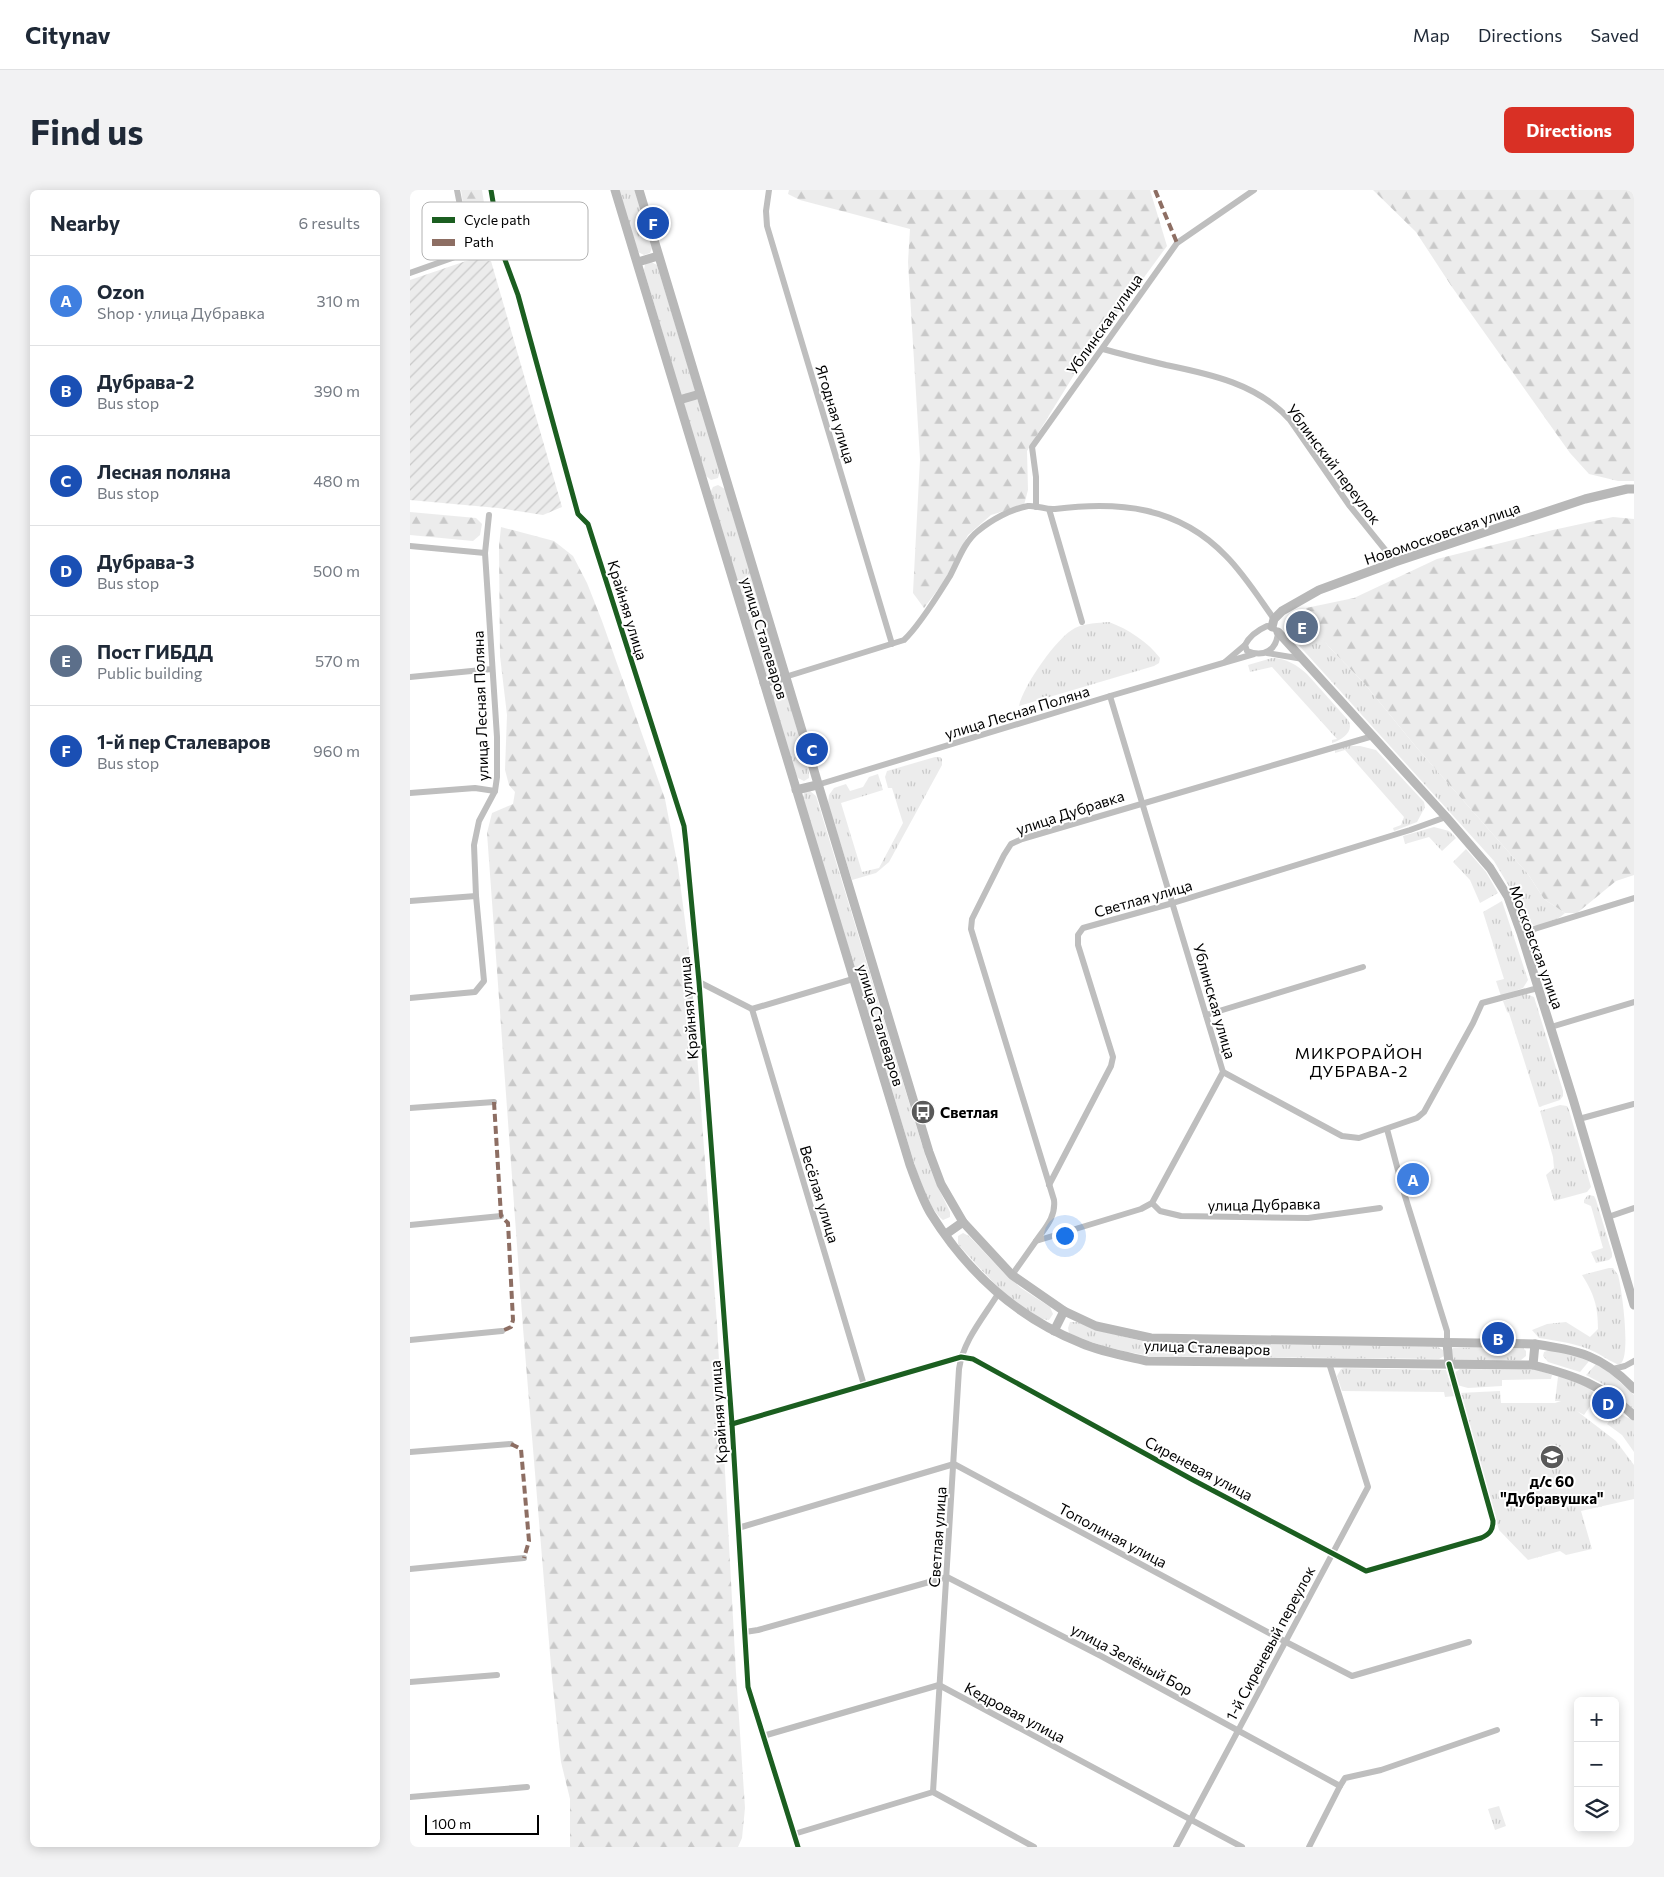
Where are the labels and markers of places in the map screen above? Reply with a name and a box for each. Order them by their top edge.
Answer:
pin: F [637,204,669,242]
pin: E [1286,608,1318,646]
pin: C [796,730,828,768]
bus stop icon: Светлая [910,1099,936,1125]
place label: Светлая [940,1103,998,1121]
pin: A [1397,1160,1429,1198]
pin: B [1482,1319,1514,1357]
pin: D [1592,1384,1624,1422]
school or university icon: д/с 60 "Дубравушка" [1539,1444,1565,1470]
place label: д/с 60 "Дубравушка" [1500,1472,1604,1507]

